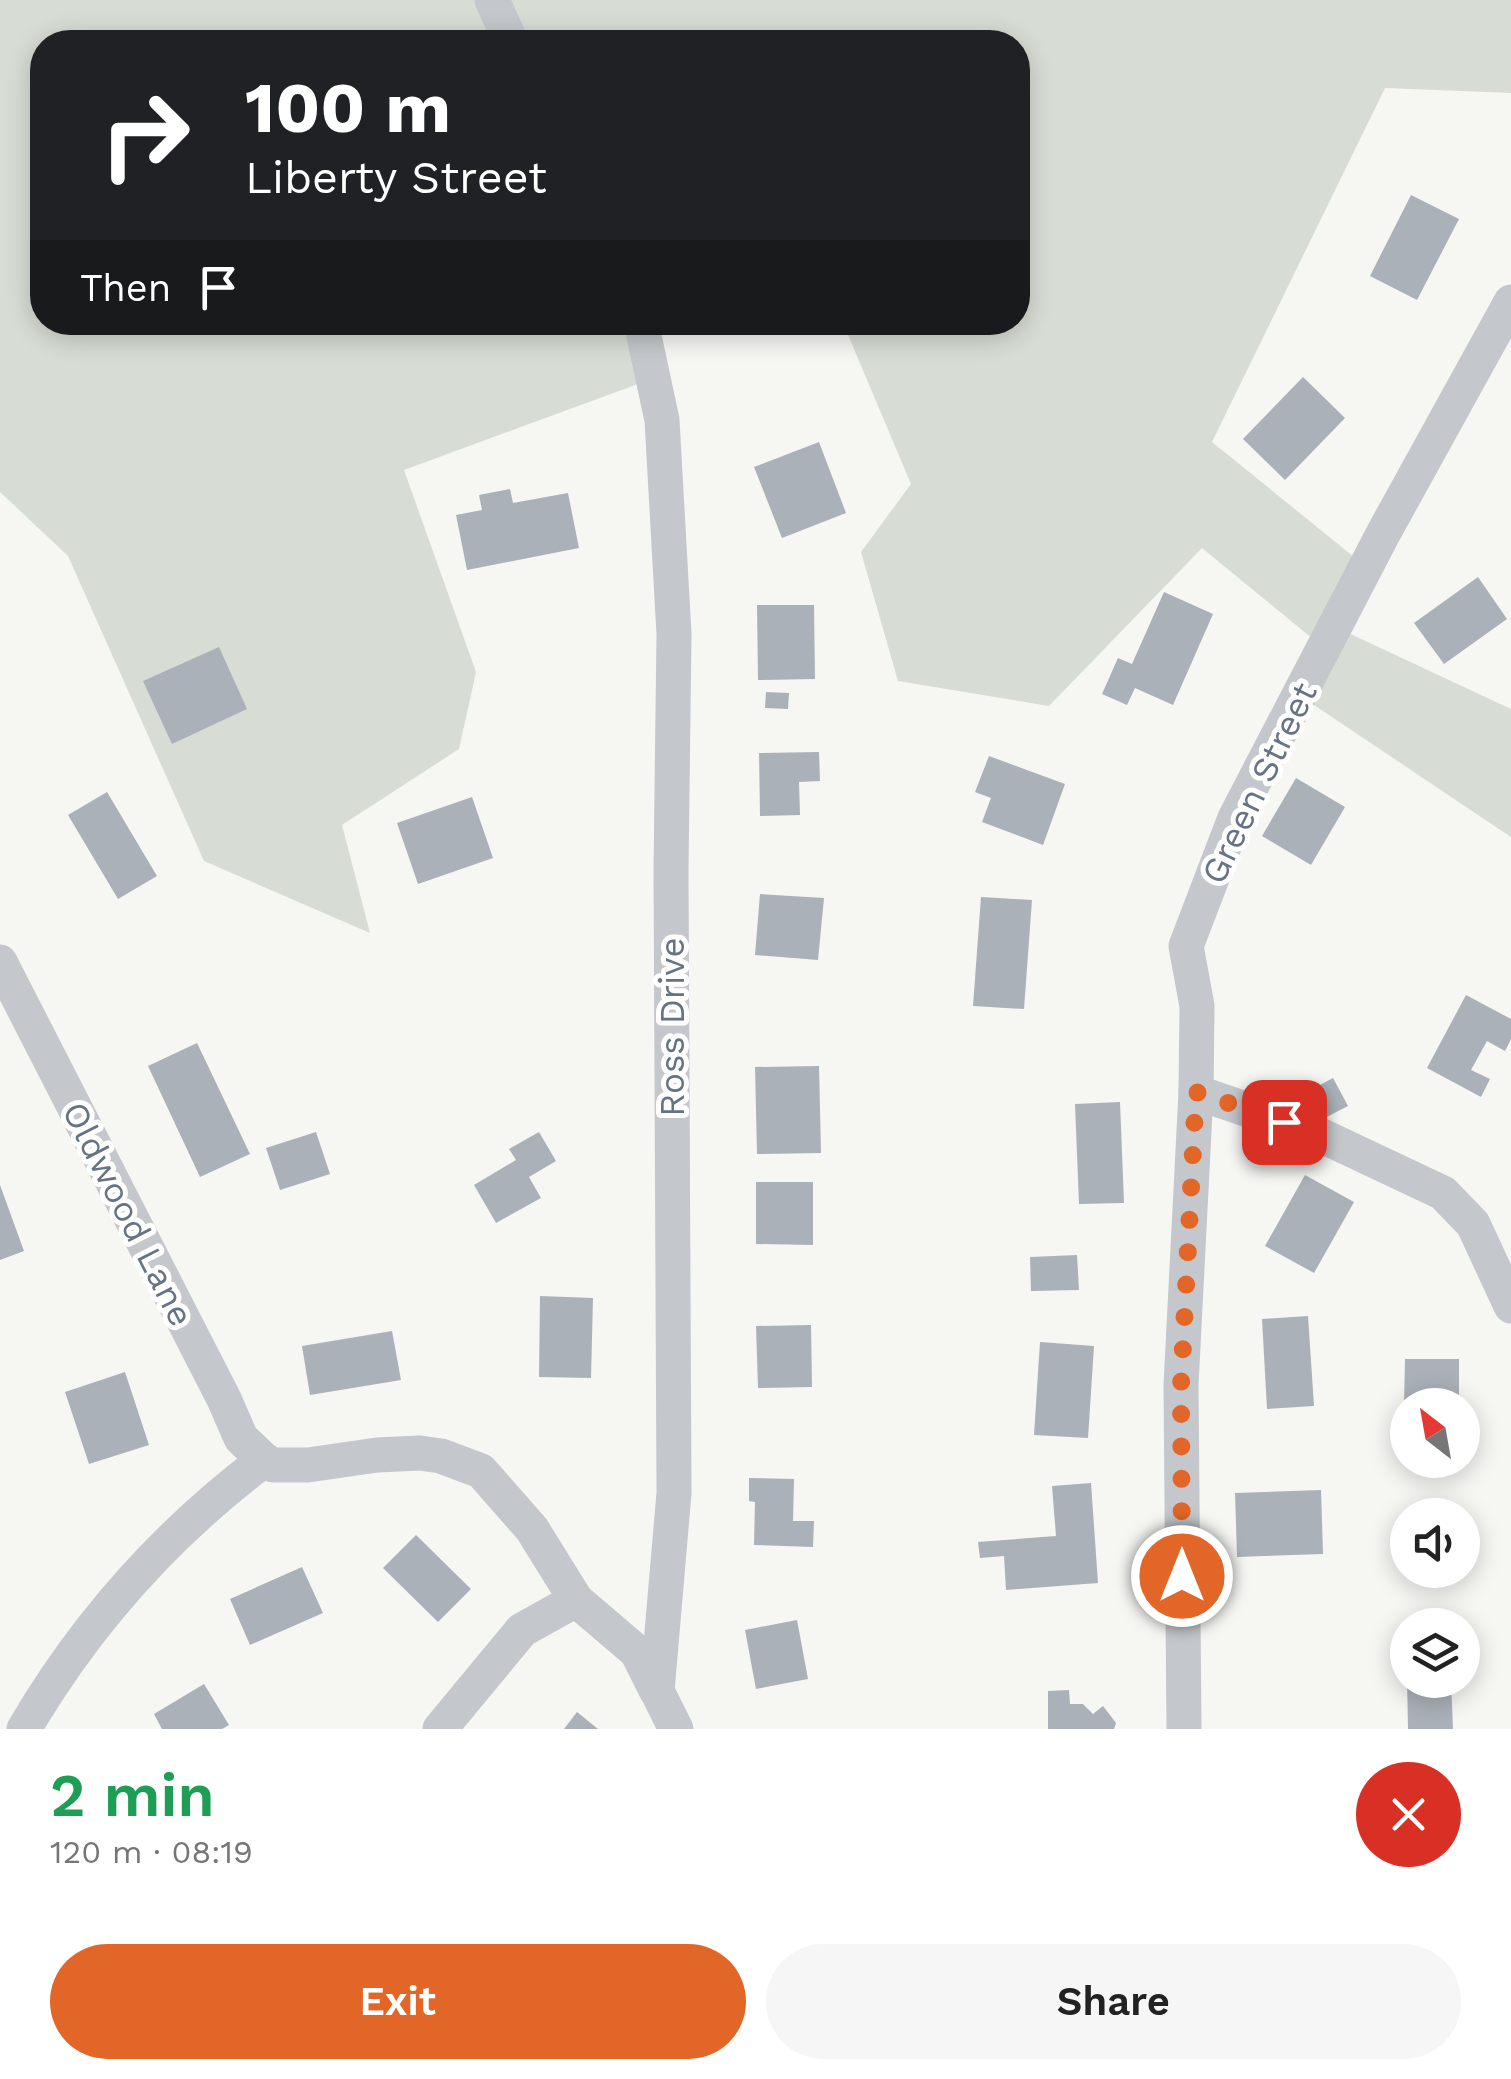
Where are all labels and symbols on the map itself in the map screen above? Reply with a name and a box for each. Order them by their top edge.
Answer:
street label: Green Street [1192,675,1326,890]
street label: Ross Drive [651,937,693,1117]
pin [1242,1080,1327,1165]
street label: Oldwood Lane [53,1095,203,1333]
north arrow [1390,1388,1480,1478]
position arrow [1130,1524,1234,1628]

